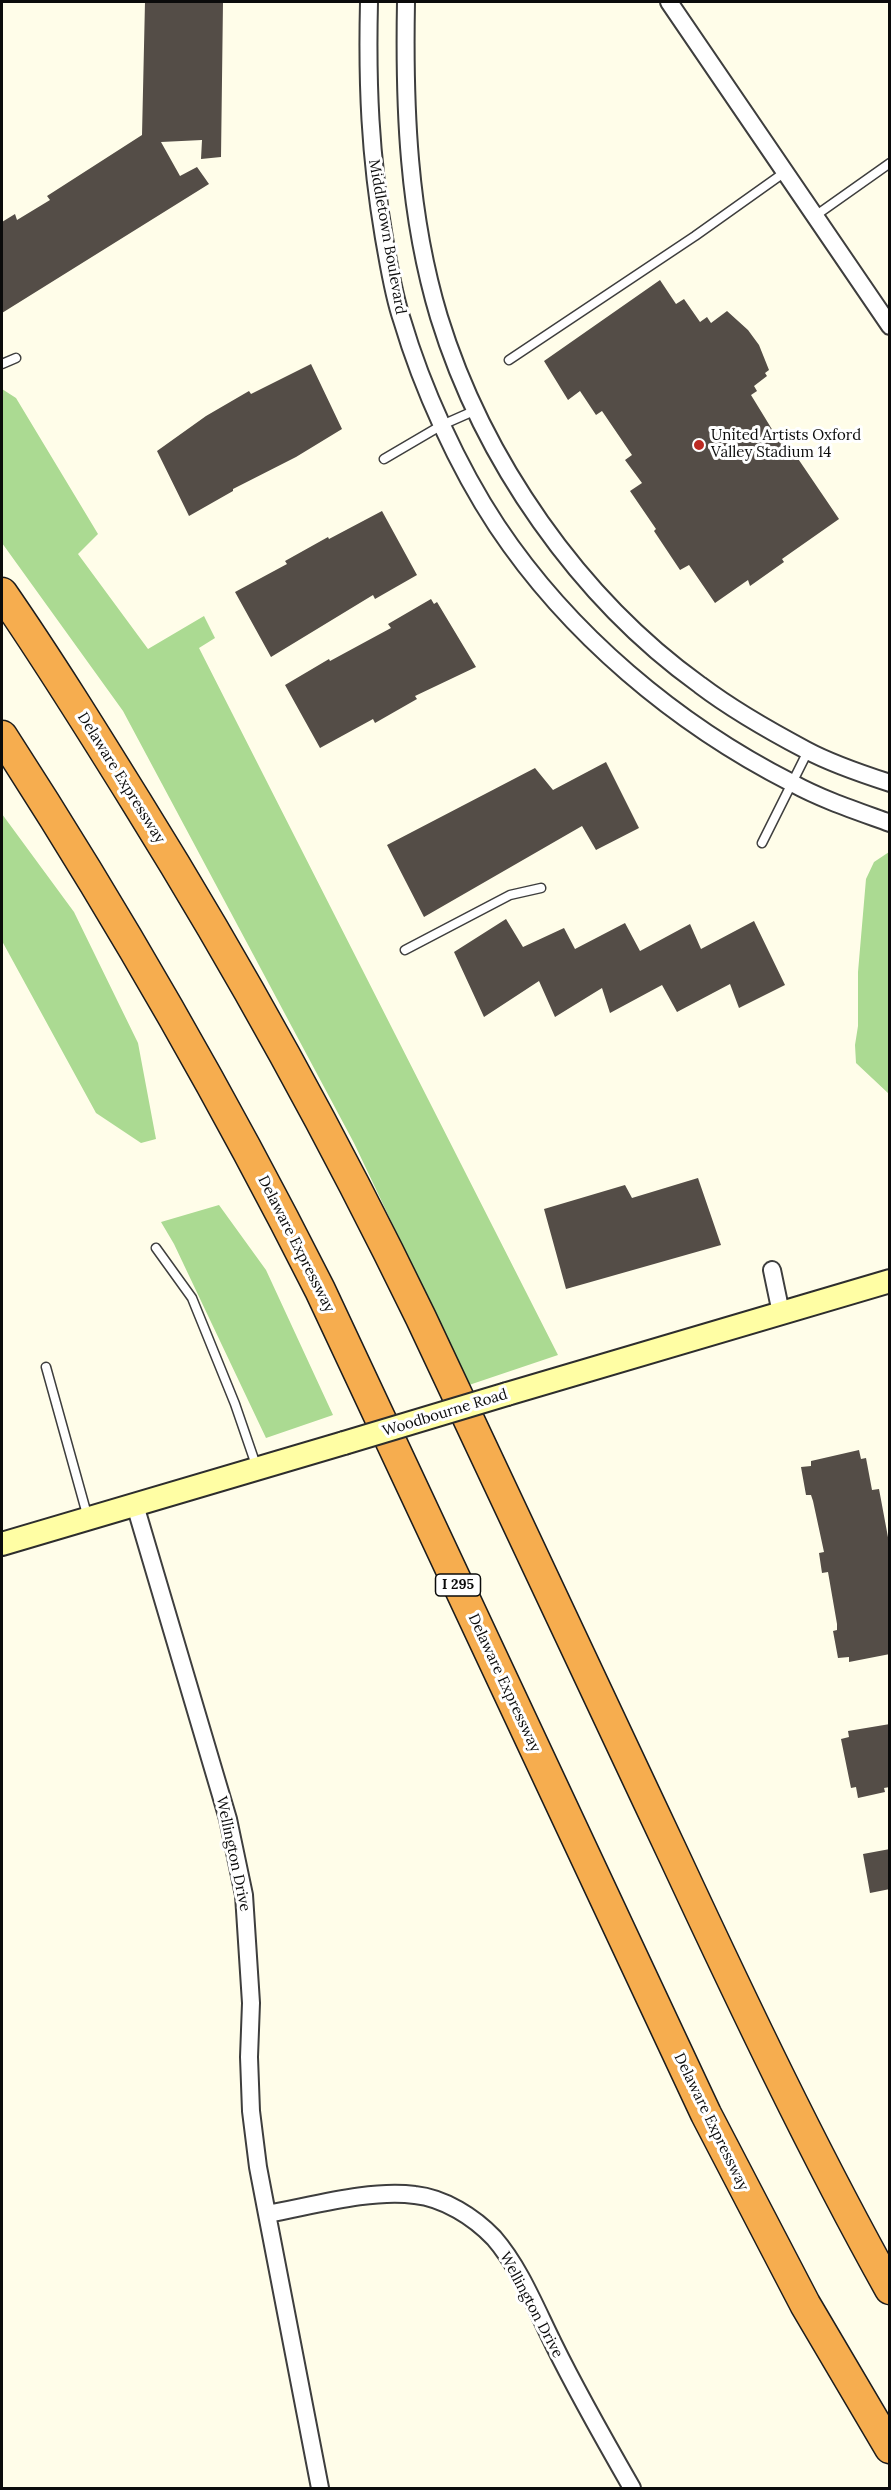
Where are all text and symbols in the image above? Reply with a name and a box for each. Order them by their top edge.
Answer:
street label: Middletown Boulevard [364,158,410,316]
place label: United Artists Oxford Valley Stadium 14 [711,427,861,462]
marker: United Artists Oxford Valley Stadium 14 [692,438,706,452]
street label: Delaware Expressway [73,709,169,847]
street label: Delaware Expressway [254,1173,338,1315]
street label: Woodbourne Road [380,1385,510,1441]
road number: I 295 [436,1574,480,1596]
street label: Delaware Expressway [464,1611,544,1755]
street label: Wellington Drive [212,1795,254,1913]
street label: Delaware Expressway [670,2050,752,2194]
street label: Wellington Drive [495,2249,567,2361]

